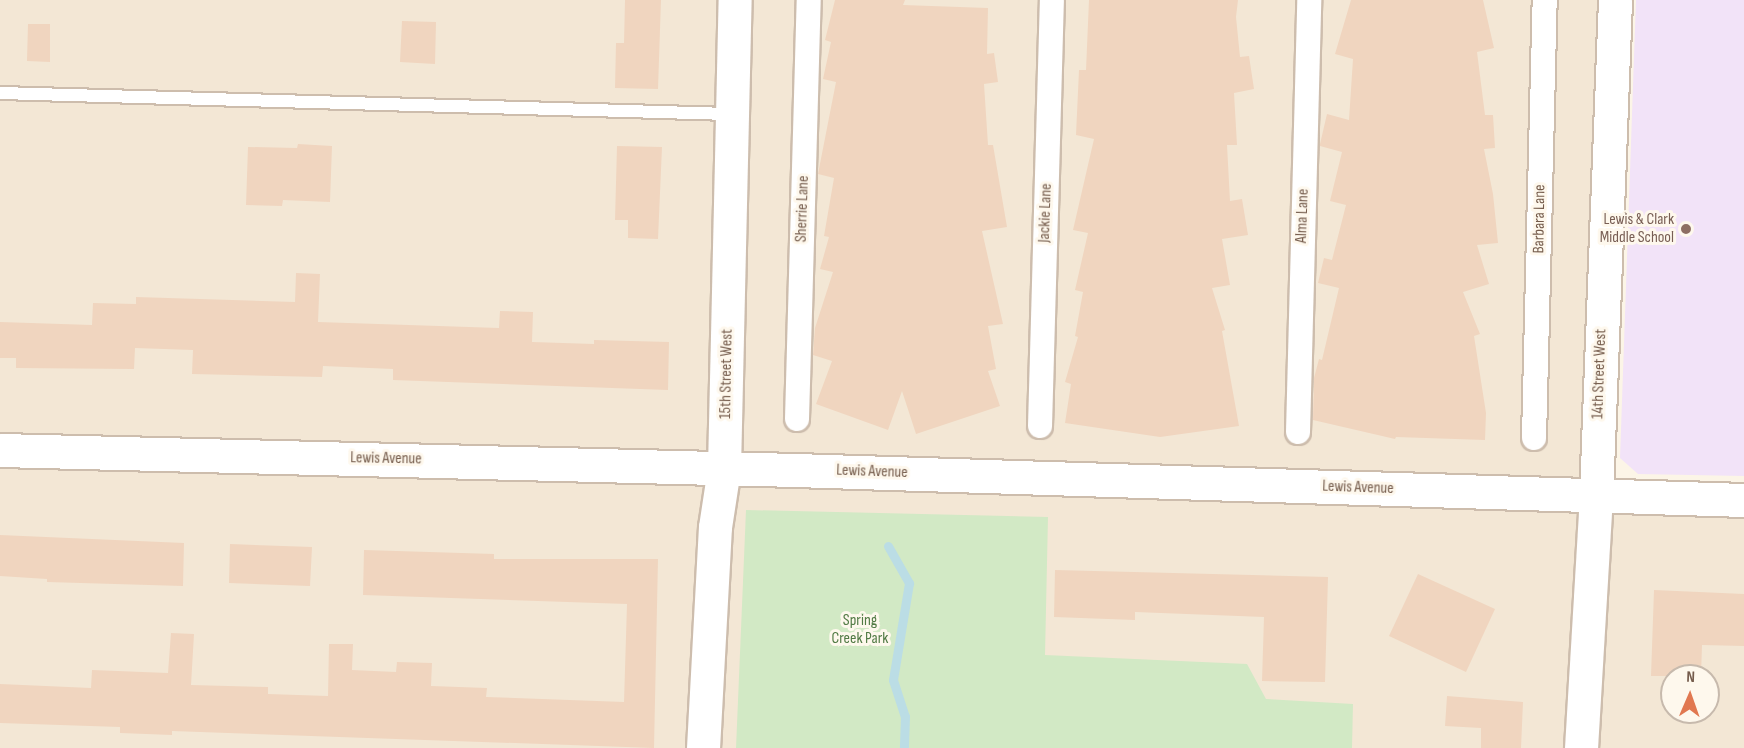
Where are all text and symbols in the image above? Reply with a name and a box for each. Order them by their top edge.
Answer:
street label: Sherrie Lane [792,175,814,243]
street label: Jackie Lane [1035,183,1057,243]
street label: Barbara Lane [1530,184,1550,254]
street label: Alma Lane [1292,188,1314,244]
place label: Lewis & Clark Middle School [1600,210,1674,248]
marker: Lewis & Clark Middle School [1679,222,1693,236]
street label: 15th Street West [717,329,737,419]
street label: 14th Street West [1589,329,1611,419]
street label: Lewis Avenue [350,449,422,469]
street label: Lewis Avenue [836,461,908,483]
street label: Lewis Avenue [1322,477,1394,499]
park label: Spring Creek Park [832,611,888,649]
north arrow [1660,664,1720,724]
text: N [1686,668,1695,687]

